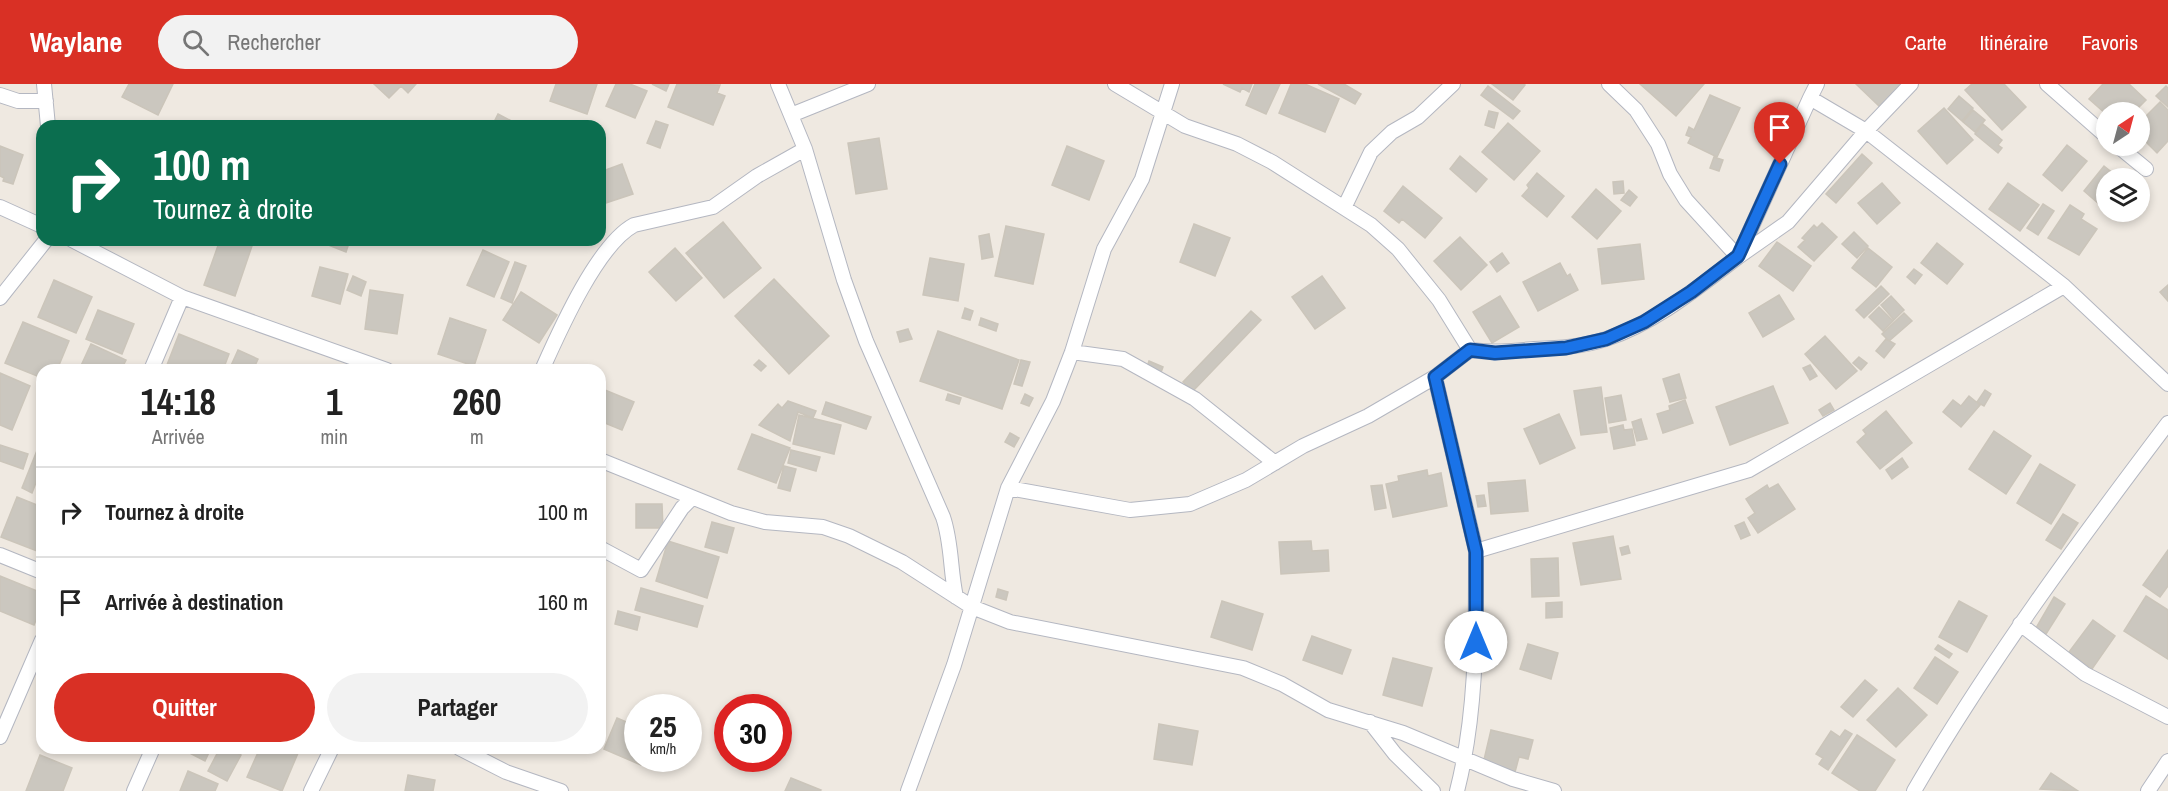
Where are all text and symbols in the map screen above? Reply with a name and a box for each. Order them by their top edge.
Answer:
search box [158,15,578,69]
text: Waylane [30,23,122,61]
icon: search [179,26,212,59]
text: Rechercher [227,27,321,57]
text: Carte [1904,28,1947,57]
text: Itinéraire [1980,28,2048,57]
text: Favoris [2081,28,2138,57]
pin [1754,102,1805,164]
north arrow [2096,102,2150,156]
map controls [2096,102,2150,222]
icon: arrive [1763,111,1796,144]
text: 100 m [153,137,251,193]
icon: right [54,144,132,222]
button: layers [2096,168,2150,222]
text: Tournez à droite [153,191,313,227]
text: 14:18 [140,378,216,426]
text: 1 [326,378,342,426]
text: 260 [452,378,502,426]
text: Arrivée [152,423,205,450]
text: min [320,423,348,450]
text: m [470,423,484,450]
icon: right [54,496,87,529]
text: Tournez à droite [105,497,244,527]
text: 100 m [538,497,588,527]
icon: arrive [54,586,87,619]
text: Arrivée à destination [105,587,283,617]
text: 160 m [538,587,588,617]
position arrow [1444,610,1508,674]
button: Quitter [54,673,315,742]
button: Partager [327,673,588,742]
speed limit sign: 30 [714,694,792,772]
text: 25 [649,706,677,746]
text: km/h [650,738,676,759]

